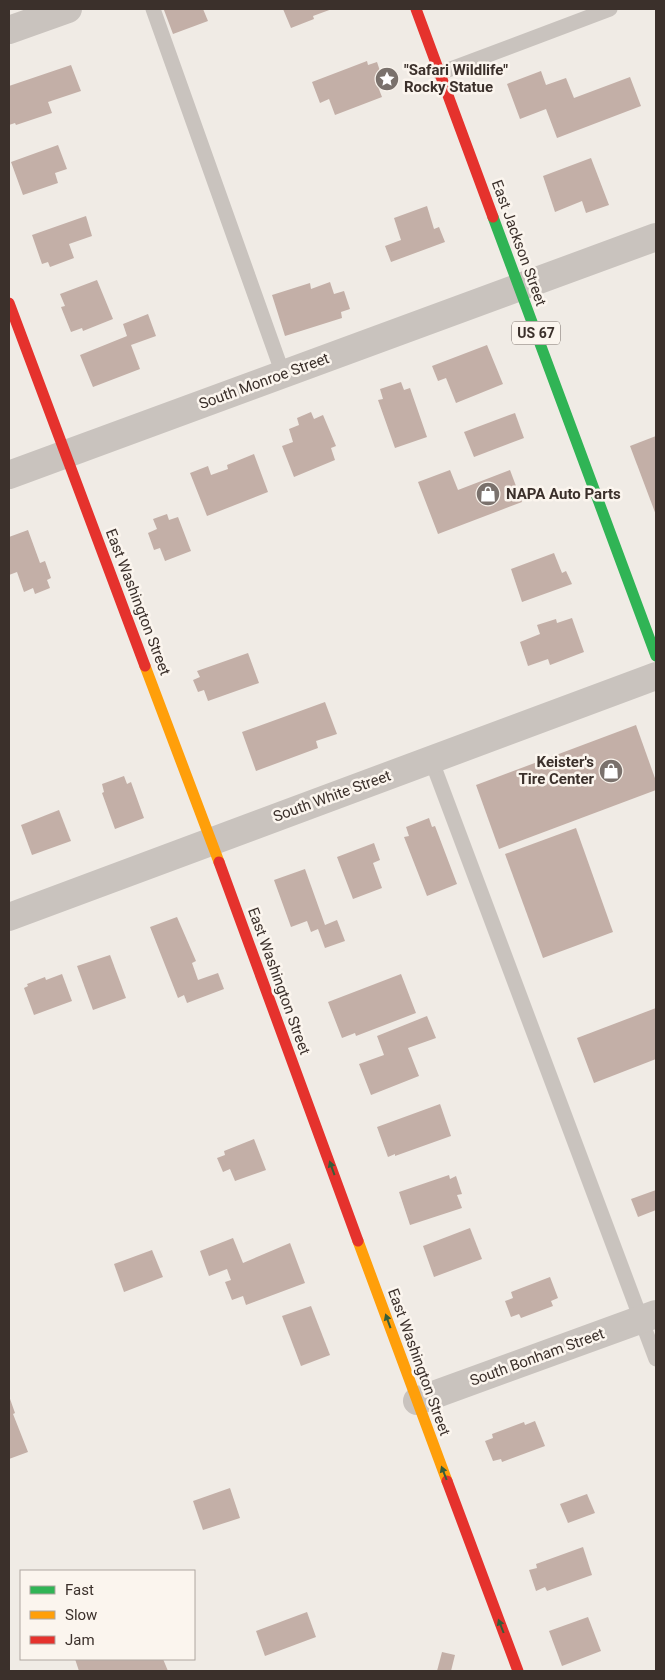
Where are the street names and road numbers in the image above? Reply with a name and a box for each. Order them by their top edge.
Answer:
street label: East Jackson Street [488,178,550,309]
road number: US 67 [512,322,560,344]
street label: South Monroe Street [196,349,332,413]
street label: East Washington Street [102,526,174,678]
street label: South White Street [271,766,393,826]
street label: East Washington Street [244,905,314,1057]
street label: East Washington Street [384,1286,454,1438]
street label: South Bonham Street [467,1324,607,1390]

